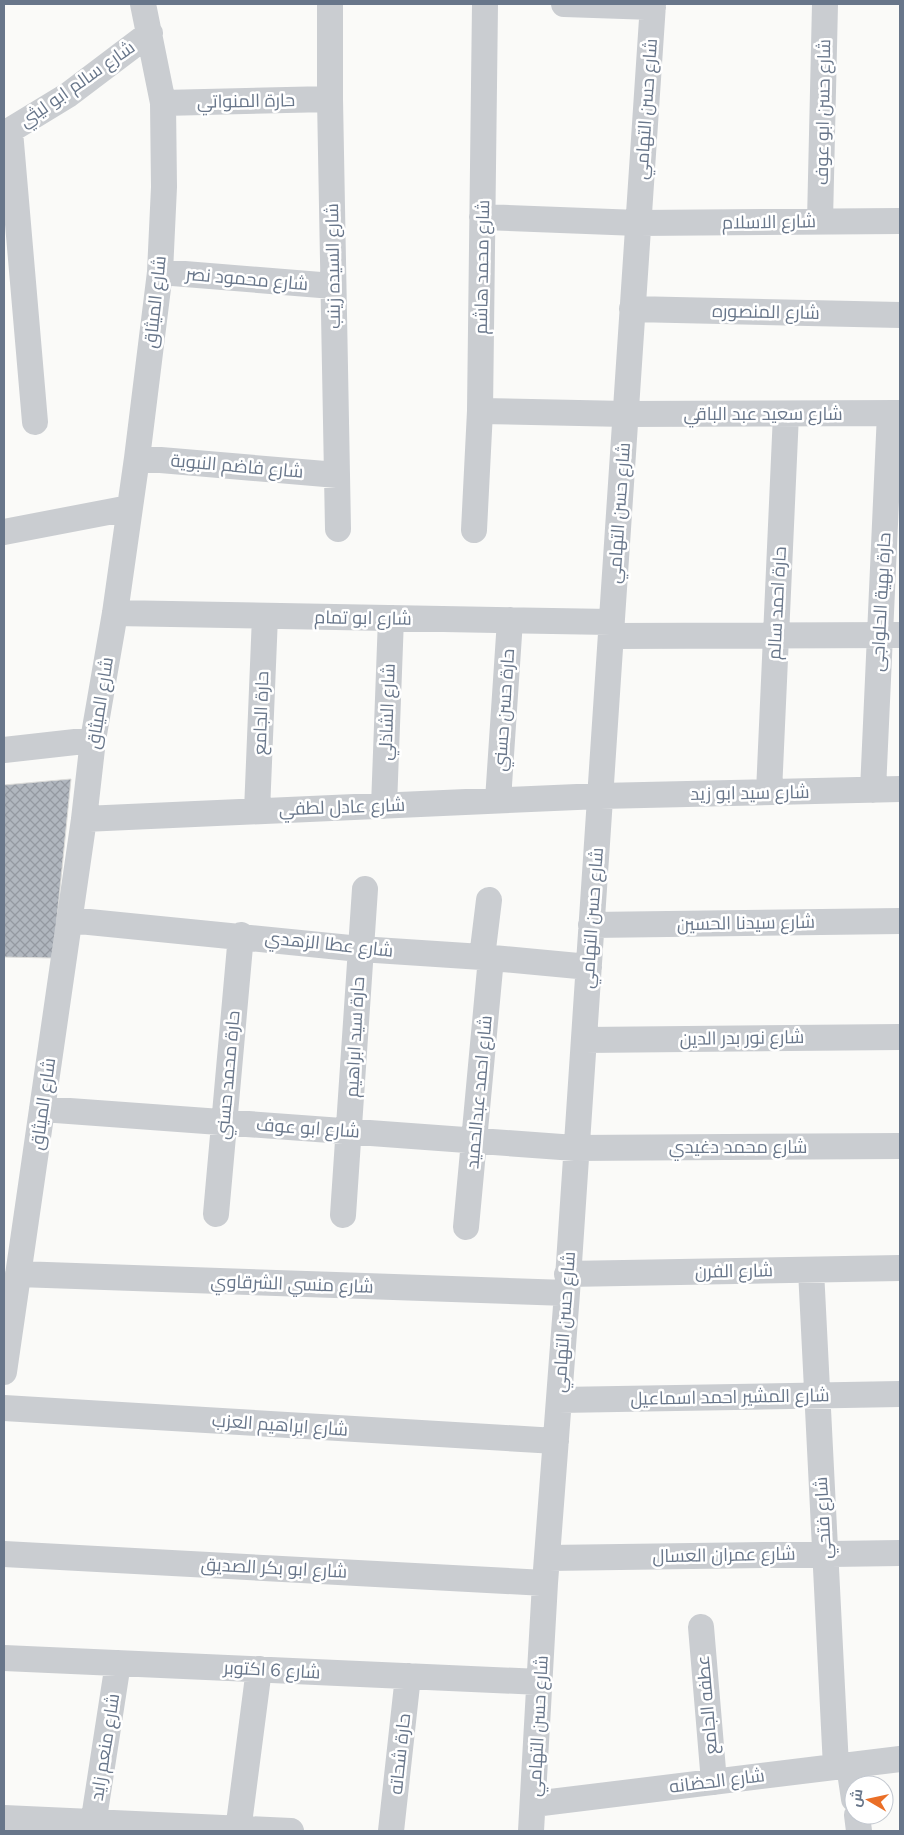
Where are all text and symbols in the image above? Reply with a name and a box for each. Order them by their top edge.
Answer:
street label: شارع سالم ابو ليثي [14,35,141,134]
street label: شارع حسن التهامي [629,38,665,181]
street label: شارع حسن ابو عوف [810,39,836,185]
street label: حارة المنواتي [197,88,295,116]
street label: شارع محمد هاشم [469,199,495,335]
street label: شارع السيده زينب [320,203,346,329]
street label: شارع الاسلام [722,209,816,235]
street label: شارع الميثاق [138,255,172,349]
street label: شارع محمود نصر [184,262,309,296]
street label: شارع المنصوره [712,299,820,325]
street label: شارع سعيد عبد الباقي [683,402,843,428]
street label: شارع حسن التهامي [602,442,638,585]
street label: شارع فاضم النبوية [170,448,304,484]
street label: حارة بهية الحلواجى [865,532,897,672]
street label: حارة احمد سالم [762,546,792,660]
street label: شارع ابو تمام [314,605,412,631]
street label: حارة حسن حسني [488,648,522,772]
street label: شارع الميثاق [81,655,119,751]
street label: شارع الشاذلي [373,663,403,761]
street label: حارة الجامع [248,671,274,755]
street label: شارع سيد ابو زيد [690,780,810,806]
street label: شارع عادل لطفي [278,793,406,823]
street label: شارع حسن التهامي [575,847,611,990]
street label: شارع سيدنا الحسين [677,910,815,936]
street label: شارع عطا الزهدي [263,925,394,965]
street label: حارة سيد ابراهيم [340,976,370,1098]
street label: حارة محمد حسني [210,1009,248,1141]
street label: شارع احمد عبدالحميد [460,1014,498,1170]
street label: شارع نور بدر الدين [679,1025,805,1051]
street label: شارع الميثاق [25,1056,61,1152]
street label: شارع ابو عوف [255,1112,361,1144]
street label: شارع محمد دغيدي [669,1135,807,1161]
street label: شارع حسن التهامي [547,1251,583,1394]
street label: شارع الفرن [695,1258,773,1284]
street label: شارع منسي الشرقاوي [210,1269,374,1301]
street label: شارع المشير احمد اسماعيل [630,1383,830,1411]
street label: شارع ابراهيم العزب [211,1408,349,1442]
street label: شارع فتحي [809,1476,839,1560]
street label: شارع عمران العسال [652,1542,796,1568]
street label: شارع ابو بكر الصديق [200,1552,348,1584]
street label: عطفه الجامع [691,1654,723,1756]
street label: شارع 6 اكتوبر [222,1655,321,1685]
street label: شارع حسن التهامي [522,1655,556,1797]
street label: شارع منعم زايد [85,1692,125,1802]
street label: حارة شحاته [384,1712,416,1796]
street label: شارع الحضانه [668,1763,766,1799]
north arrow [844,1775,894,1825]
text: ش [846,1788,867,1808]

